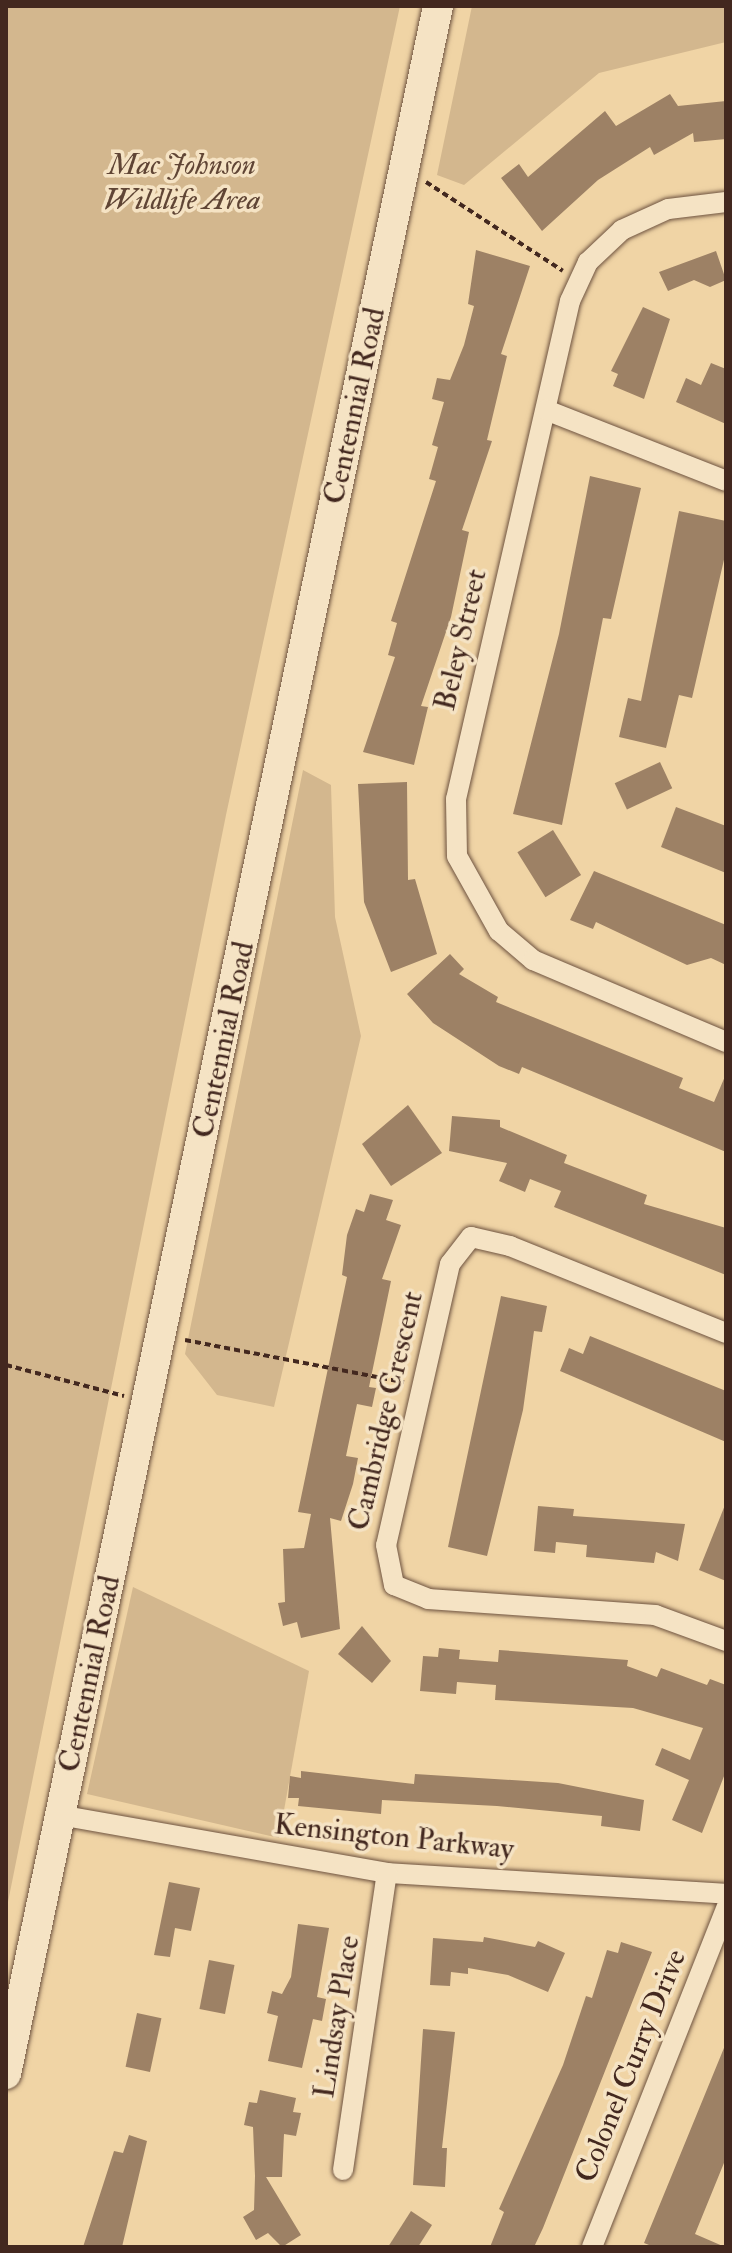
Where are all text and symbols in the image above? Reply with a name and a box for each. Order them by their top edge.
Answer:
park label: Mac Johnson Wildlife Area [103,147,261,218]
street label: Centennial Road [317,304,393,508]
street label: Beley Street [427,566,495,714]
street label: Centennial Road [186,938,262,1142]
street label: Cambridge Crescent [341,1288,431,1534]
street label: Centennial Road [52,1572,128,1776]
street label: Kensington Parkway [272,1807,516,1867]
street label: Lindsay Place [306,1933,368,2101]
street label: Colonel Curry Drive [568,1944,694,2188]

